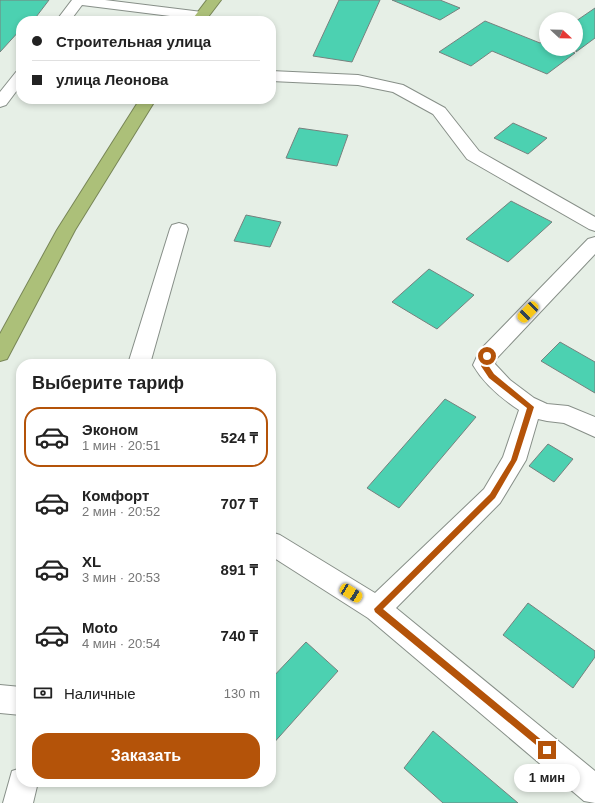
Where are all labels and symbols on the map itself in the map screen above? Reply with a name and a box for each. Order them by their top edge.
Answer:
north arrow [539,12,583,56]
car [515,299,541,325]
route start [478,347,496,365]
car [338,582,364,604]
route end [538,741,556,759]
callout: 1 мин [514,764,580,792]

